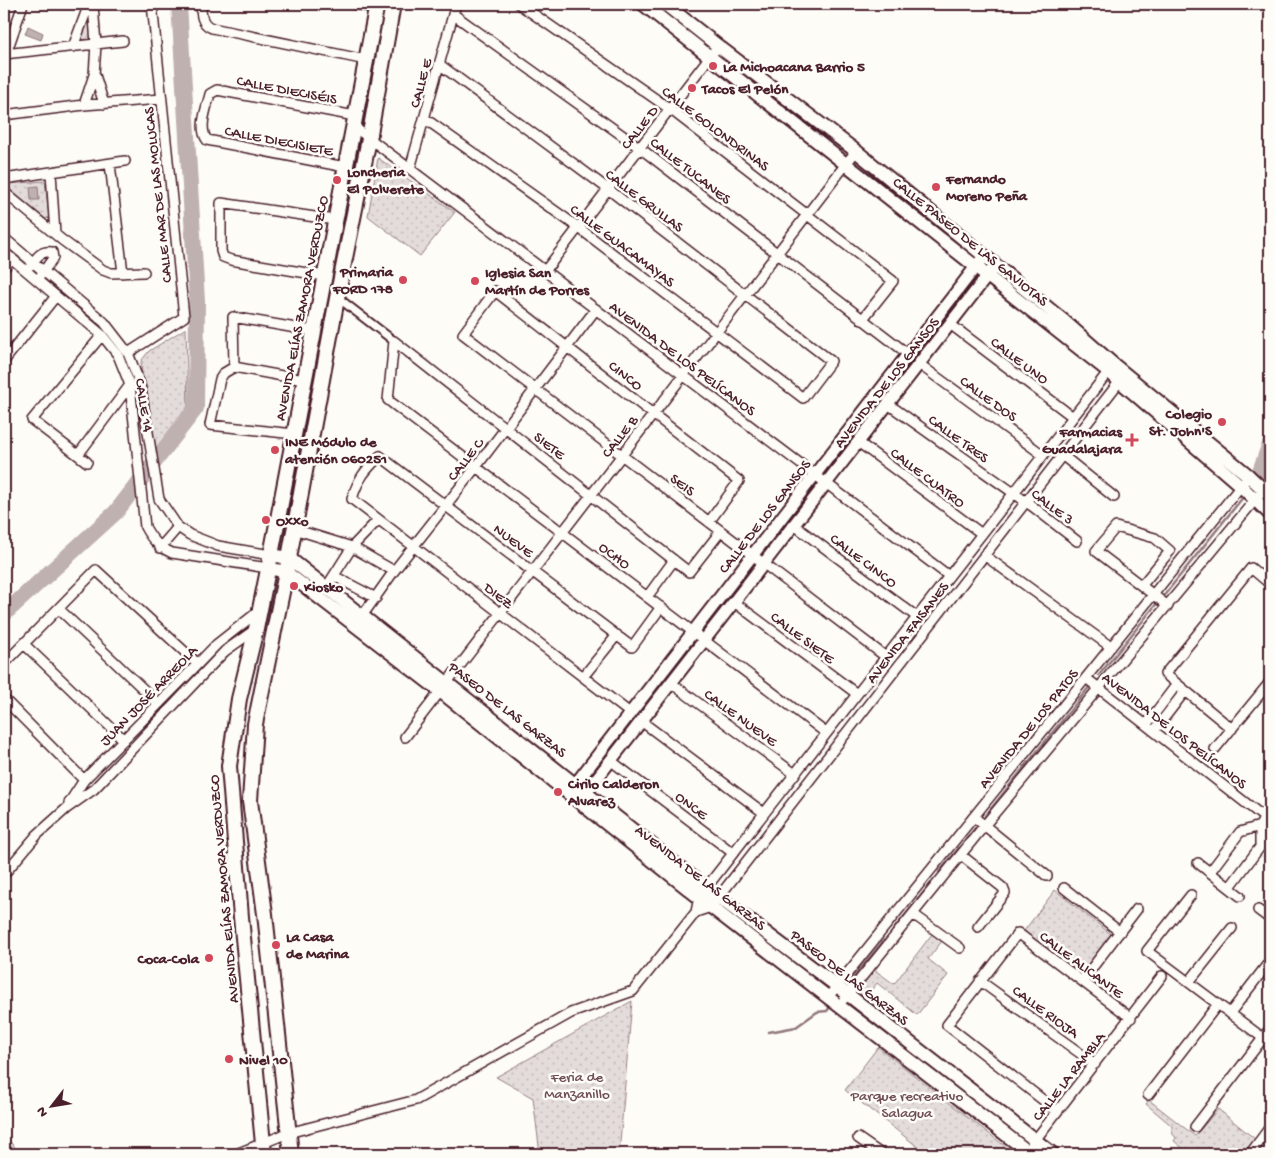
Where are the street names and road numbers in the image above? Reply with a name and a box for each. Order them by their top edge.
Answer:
street label: CALLE E [407,56,437,110]
street label: CALLE DIECISÉIS [235,72,339,110]
street label: CALLE GOLONDRINAS [657,83,772,176]
street label: CALLE D [618,103,663,154]
street label: CALLE MAR DE LAS MOLUCAS [141,106,177,284]
street label: CALLE DIECISIETE [223,123,335,161]
street label: CALLE TUCANES [645,134,734,209]
street label: CALLE GRULLAS [601,166,687,237]
street label: CALLE PASEO DE LAS GAVIOTAS [888,174,1051,311]
street label: AVENIDA ELÍAS ZAMORA VERDUZCO [272,194,334,423]
street label: CALLE GUACAMAYAS [566,201,678,292]
street label: AVENIDA DE LOS PELÍCANOS [605,298,759,421]
street label: AVENIDA DE LOS GANSOS [831,314,944,452]
street label: CALLE UNO [986,334,1052,389]
street label: CINCO [604,358,646,396]
street label: CALLE DOS [956,373,1020,427]
street label: CALLE 14 [130,377,156,433]
street label: CALLE B [599,412,643,462]
street label: CALLE TRES [924,412,992,468]
street label: SIETE [529,429,569,465]
street label: CALLE C [444,435,489,485]
street label: CALLE CUATRO [886,445,968,513]
street label: CALLE DE LOS GANSOS [716,457,816,578]
street label: SEIS [666,470,698,501]
street label: CALLE 3 [1027,486,1077,530]
street label: NUEVE [489,521,537,563]
street label: CALLE CINCO [826,530,900,593]
street label: OCHO [594,539,633,574]
street label: DIEZ [479,579,516,614]
street label: AVENIDA FAISANES [863,579,954,688]
street label: CALLE SIETE [766,609,838,669]
street label: JUAN JOSÉ ARREOLA [97,642,203,750]
street label: PASEO DE LAS GARZAS [443,658,570,762]
street label: AVENIDA DE LOS PATOS [976,666,1083,793]
street label: AVENIDA DE LOS PELÍCANOS [1098,669,1250,794]
street label: CALLE NUEVE [700,686,781,752]
street label: AVENIDA ELÍAS ZAMORA VERDUZCO [206,774,244,1004]
street label: ONCE [671,788,711,825]
street label: AVENIDA DE LAS GARZAS [631,822,769,935]
street label: PASEO DE LAS GARZAS [785,926,912,1030]
street label: CALLE ALICANTE [1035,928,1127,1003]
street label: CALLE RIOJA [1008,982,1083,1044]
street label: CALLE LA RAMBLA [1029,1028,1111,1125]

